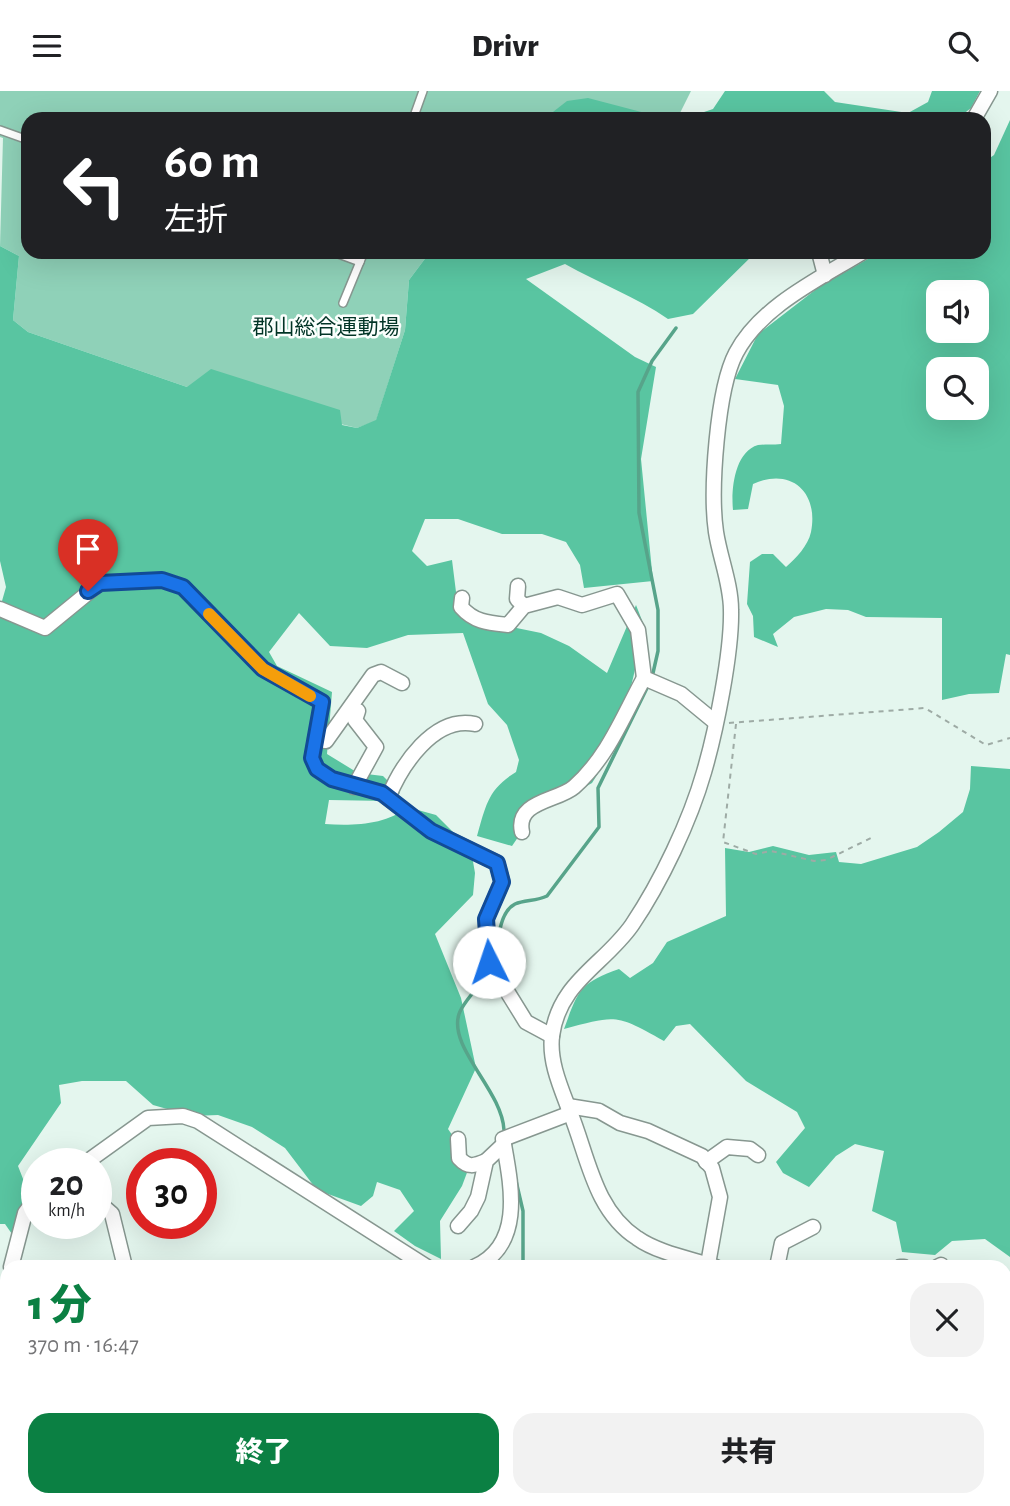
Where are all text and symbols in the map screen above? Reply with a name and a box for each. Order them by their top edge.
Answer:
icon: menu [28,27,66,65]
icon: search [944,27,982,65]
text: Drivr [471,30,539,62]
text: 60 m [164,138,260,187]
icon: left [49,140,140,231]
text: 左折 [164,204,228,236]
map controls [926,280,989,420]
button: sound [926,280,989,343]
park label: 郡山総合運動場 [253,316,400,338]
button: search [926,357,989,420]
pin [58,519,118,591]
icon: arrive [69,530,107,568]
position arrow [452,925,526,999]
speed limit sign: 30 [126,1148,217,1239]
text: 20 [49,1167,84,1202]
text: km/h [48,1202,85,1220]
button: close [910,1283,984,1357]
text: 1 分 [28,1285,92,1327]
text: 370 m · 16:47 [28,1334,139,1357]
button: 終了 [28,1413,499,1493]
button: 共有 [513,1413,984,1493]

